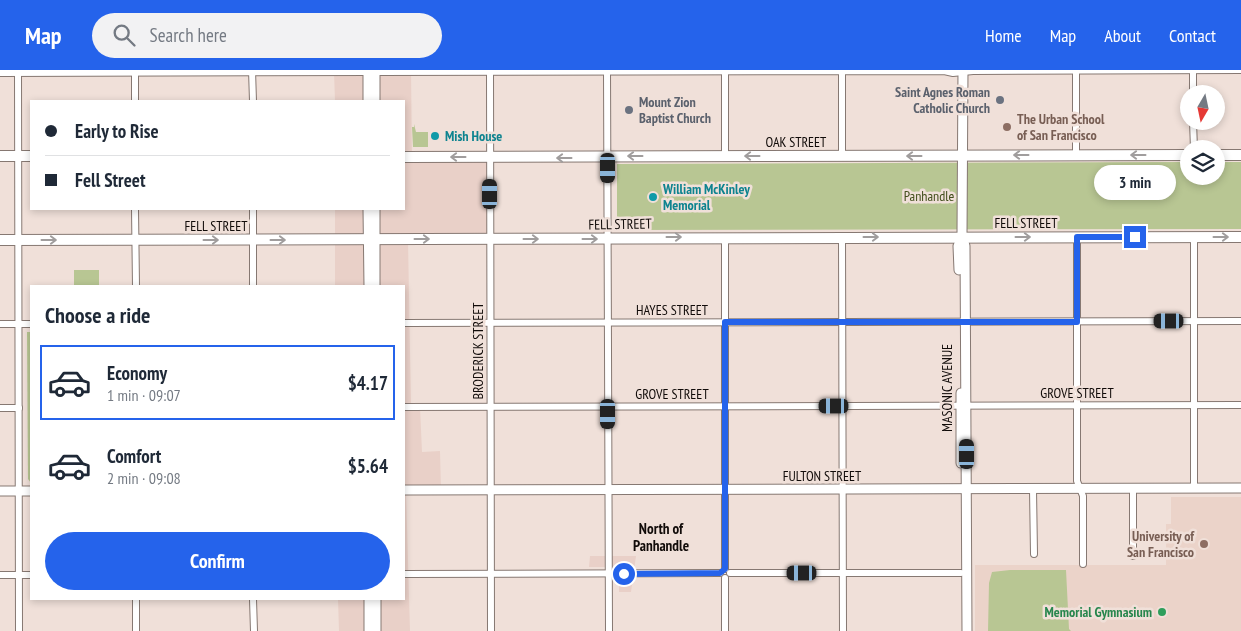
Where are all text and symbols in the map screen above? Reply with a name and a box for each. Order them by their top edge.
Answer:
search box [92,13,442,58]
text: Map [25,20,62,51]
icon: search [110,21,138,49]
text: Search here [150,23,227,47]
text: Home [985,24,1022,47]
text: Map [1050,24,1076,47]
text: About [1104,24,1141,47]
text: Contact [1169,24,1216,47]
place label: Saint Agnes Roman Catholic Church [895,83,990,117]
north arrow [1180,85,1225,130]
map controls [1180,85,1225,185]
place label: Mount Zion Baptist Church [639,93,711,127]
marker: Saint Agnes Roman Catholic Church [994,94,1006,106]
marker: Mount Zion Baptist Church [623,104,635,116]
place label: The Urban School of San Francisco [1017,110,1105,144]
text: Early to Rise [75,119,159,143]
marker: The Urban School of San Francisco [1001,121,1013,133]
place label: Mish House [445,127,502,145]
marker: Mish House [429,130,441,142]
street label: OAK STREET [766,133,827,151]
button: layers [1180,140,1225,185]
one-way arrow [1013,150,1030,160]
one-way arrow [1131,150,1147,160]
one-way arrow [627,151,644,161]
one-way arrow [744,151,760,161]
one-way arrow [907,151,923,161]
one-way arrow [450,152,466,162]
one-way arrow [556,153,572,163]
car [600,153,615,183]
callout: 3 min [1094,164,1176,200]
text: Fell Street [75,168,145,192]
text: 3 min [1119,172,1151,192]
car [482,179,497,209]
place label: William McKinley Memorial [662,180,750,214]
park label: Panhandle [904,187,955,205]
marker: William McKinley Memorial [647,191,659,203]
street label: FELL STREET [588,214,652,234]
street label: FELL STREET [994,214,1058,232]
street label: FELL STREET [184,217,248,235]
route end [1124,226,1146,248]
one-way arrow [665,232,681,242]
one-way arrow [862,232,879,242]
one-way arrow [1015,232,1031,242]
one-way arrow [1212,232,1229,242]
one-way arrow [414,234,430,244]
one-way arrow [522,234,539,244]
one-way arrow [581,234,597,244]
one-way arrow [40,235,56,245]
one-way arrow [202,235,219,245]
one-way arrow [270,235,286,245]
text: Choose a ride [45,301,150,329]
street label: HAYES STREET [636,301,709,319]
street label: BRODERICK STREET [469,302,487,400]
car [1154,314,1184,329]
street label: MASONIC AVENUE [938,344,956,432]
icon: car [47,360,92,405]
text: Economy [107,361,167,385]
text: $4.17 [348,371,388,395]
street label: GROVE STREET [1040,384,1114,402]
text: 1 min · 09:07 [107,385,181,405]
street label: GROVE STREET [635,385,709,403]
car [600,399,615,429]
car [819,399,849,414]
car [959,439,974,469]
icon: car [47,443,92,488]
text: Comfort [107,444,161,468]
text: $5.64 [348,454,388,478]
street label: FULTON STREET [783,467,862,485]
text: 2 min · 09:08 [107,468,181,488]
district label: North of Panhandle [633,519,689,555]
place label: University of San Francisco [1127,527,1195,561]
button: Confirm [45,532,390,590]
marker: University of San Francisco [1198,538,1210,550]
route start [613,563,635,585]
car [787,566,817,581]
place label: Memorial Gymnasium [1045,603,1152,621]
marker: Memorial Gymnasium [1156,606,1168,618]

